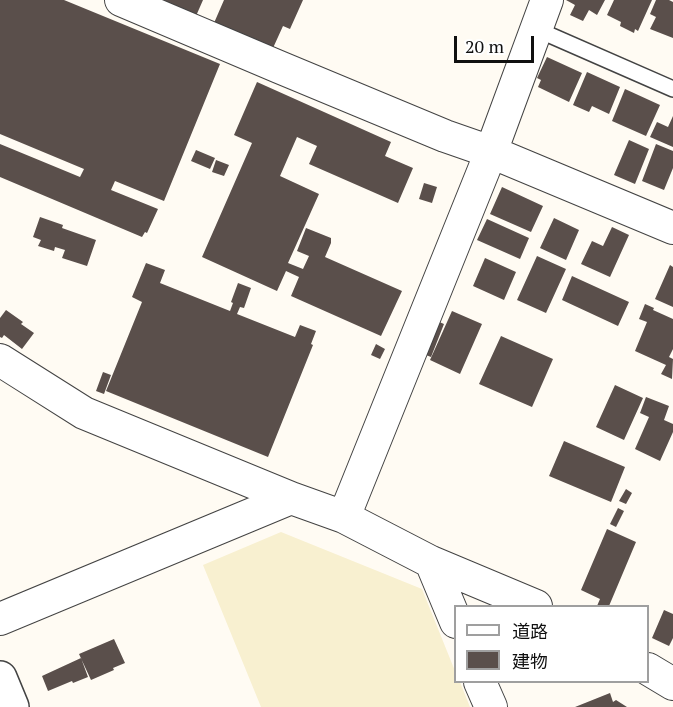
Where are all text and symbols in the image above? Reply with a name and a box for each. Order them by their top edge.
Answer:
scale bar [457,24,536,62]
text: 20 m [465,34,504,58]
legend [454,605,649,683]
text: 道路 [512,619,548,643]
text: 建物 [512,649,548,673]

